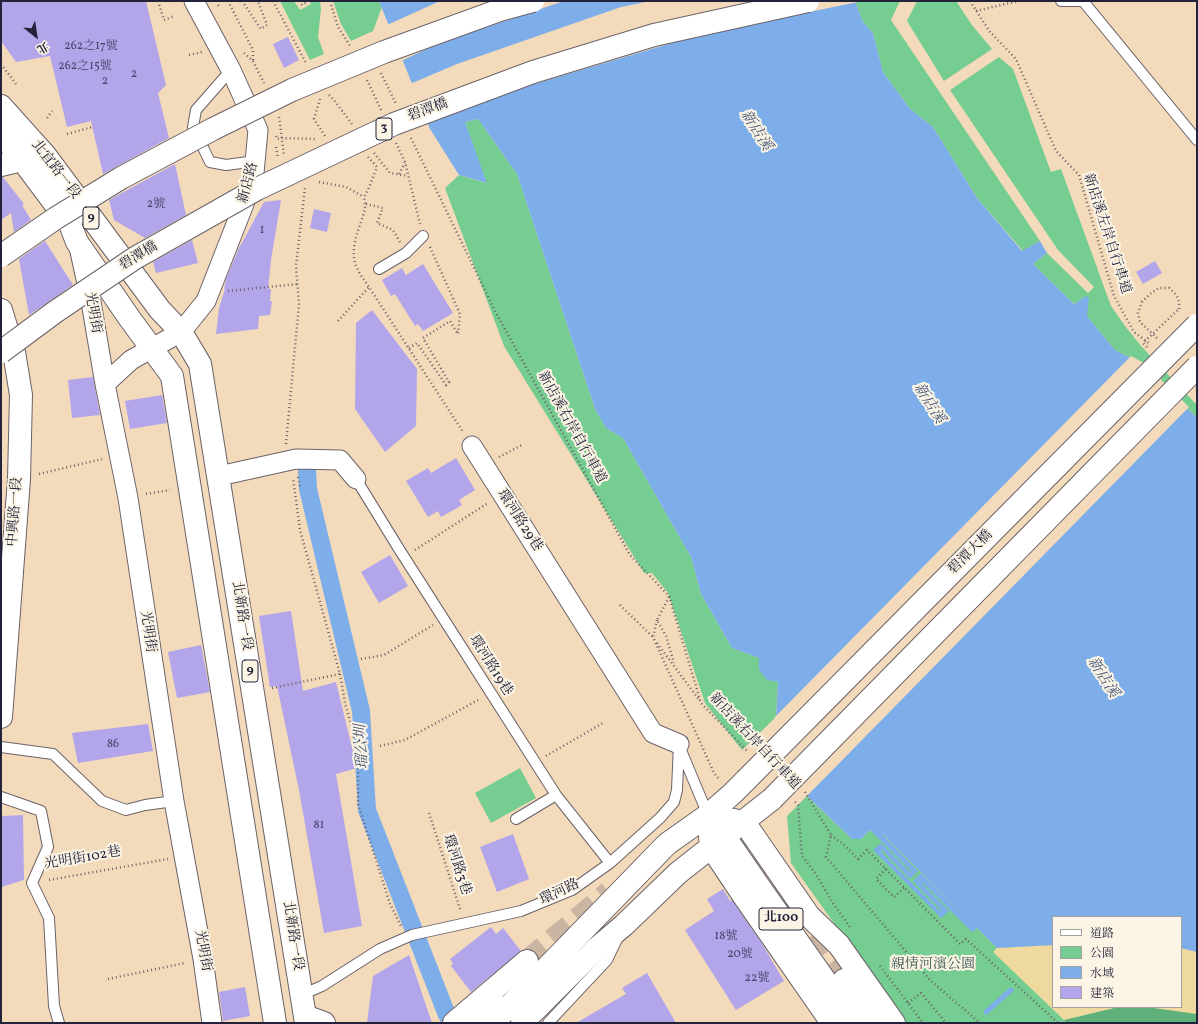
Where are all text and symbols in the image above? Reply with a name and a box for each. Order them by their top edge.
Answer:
north arrow [16,16,56,56]
text: 北 [34,38,51,56]
house number: 262之17號 [64,40,118,54]
house number: 262之15號 [58,60,112,74]
house number: 2 [131,68,137,82]
house number: 2 [102,75,108,89]
street label: 碧潭橋 [405,96,451,126]
water label: 新店溪 [735,107,775,155]
road number: 3 [376,118,392,140]
street label: 北宜路一段 [27,137,83,203]
street label: 新店路 [235,161,263,205]
street label: 新店溪左岸自行車道 [1079,171,1133,297]
house number: 2號 [147,198,165,212]
road number: 9 [83,207,99,229]
house number: 1 [260,224,264,238]
street label: 碧潭橋 [117,239,161,275]
street label: 光明街 [80,291,104,335]
street label: 新店溪右岸自行車道 [533,369,609,487]
water label: 新店溪 [908,380,948,428]
street label: 中興路一段 [5,476,27,548]
street label: 環河路29巷 [493,487,545,555]
street label: 碧潭大橋 [945,527,997,579]
street label: 北新路一段 [227,580,255,652]
street label: 光明街 [136,610,158,654]
street label: 環河路19巷 [465,632,515,700]
water label: 新店溪 [1082,654,1122,702]
road number: 9 [242,660,258,682]
street label: 新店溪右岸自行車道 [705,690,803,794]
water label: 瑠公圳 [353,724,373,770]
house number: 86 [107,738,119,752]
house number: 81 [314,819,324,833]
street label: 環河路3巷 [438,832,474,898]
street label: 光明街102巷 [43,844,123,874]
street label: 環河路 [537,877,583,909]
street label: 北新路一段 [278,900,306,972]
road number: 北100 [759,908,803,930]
legend [1052,916,1182,1008]
text: 道路 [1090,926,1114,942]
street label: 光明街 [190,929,214,973]
house number: 18號 [715,930,737,944]
text: 公園 [1090,946,1114,962]
house number: 20號 [727,948,753,962]
park label: 親情河濱公園 [891,957,975,973]
text: 水域 [1090,966,1114,982]
house number: 22號 [745,972,769,986]
text: 建築 [1090,986,1114,1002]

